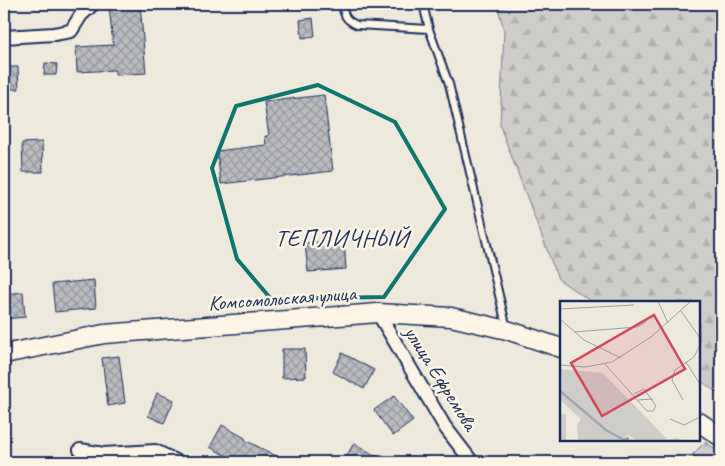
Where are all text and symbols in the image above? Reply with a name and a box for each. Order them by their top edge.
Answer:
district label: ТЕПЛИЧНЫЙ [275,223,412,253]
street label: Комсомольская улица [207,280,358,316]
inset map [560,301,700,441]
street label: улица Ефремова [398,319,485,437]

